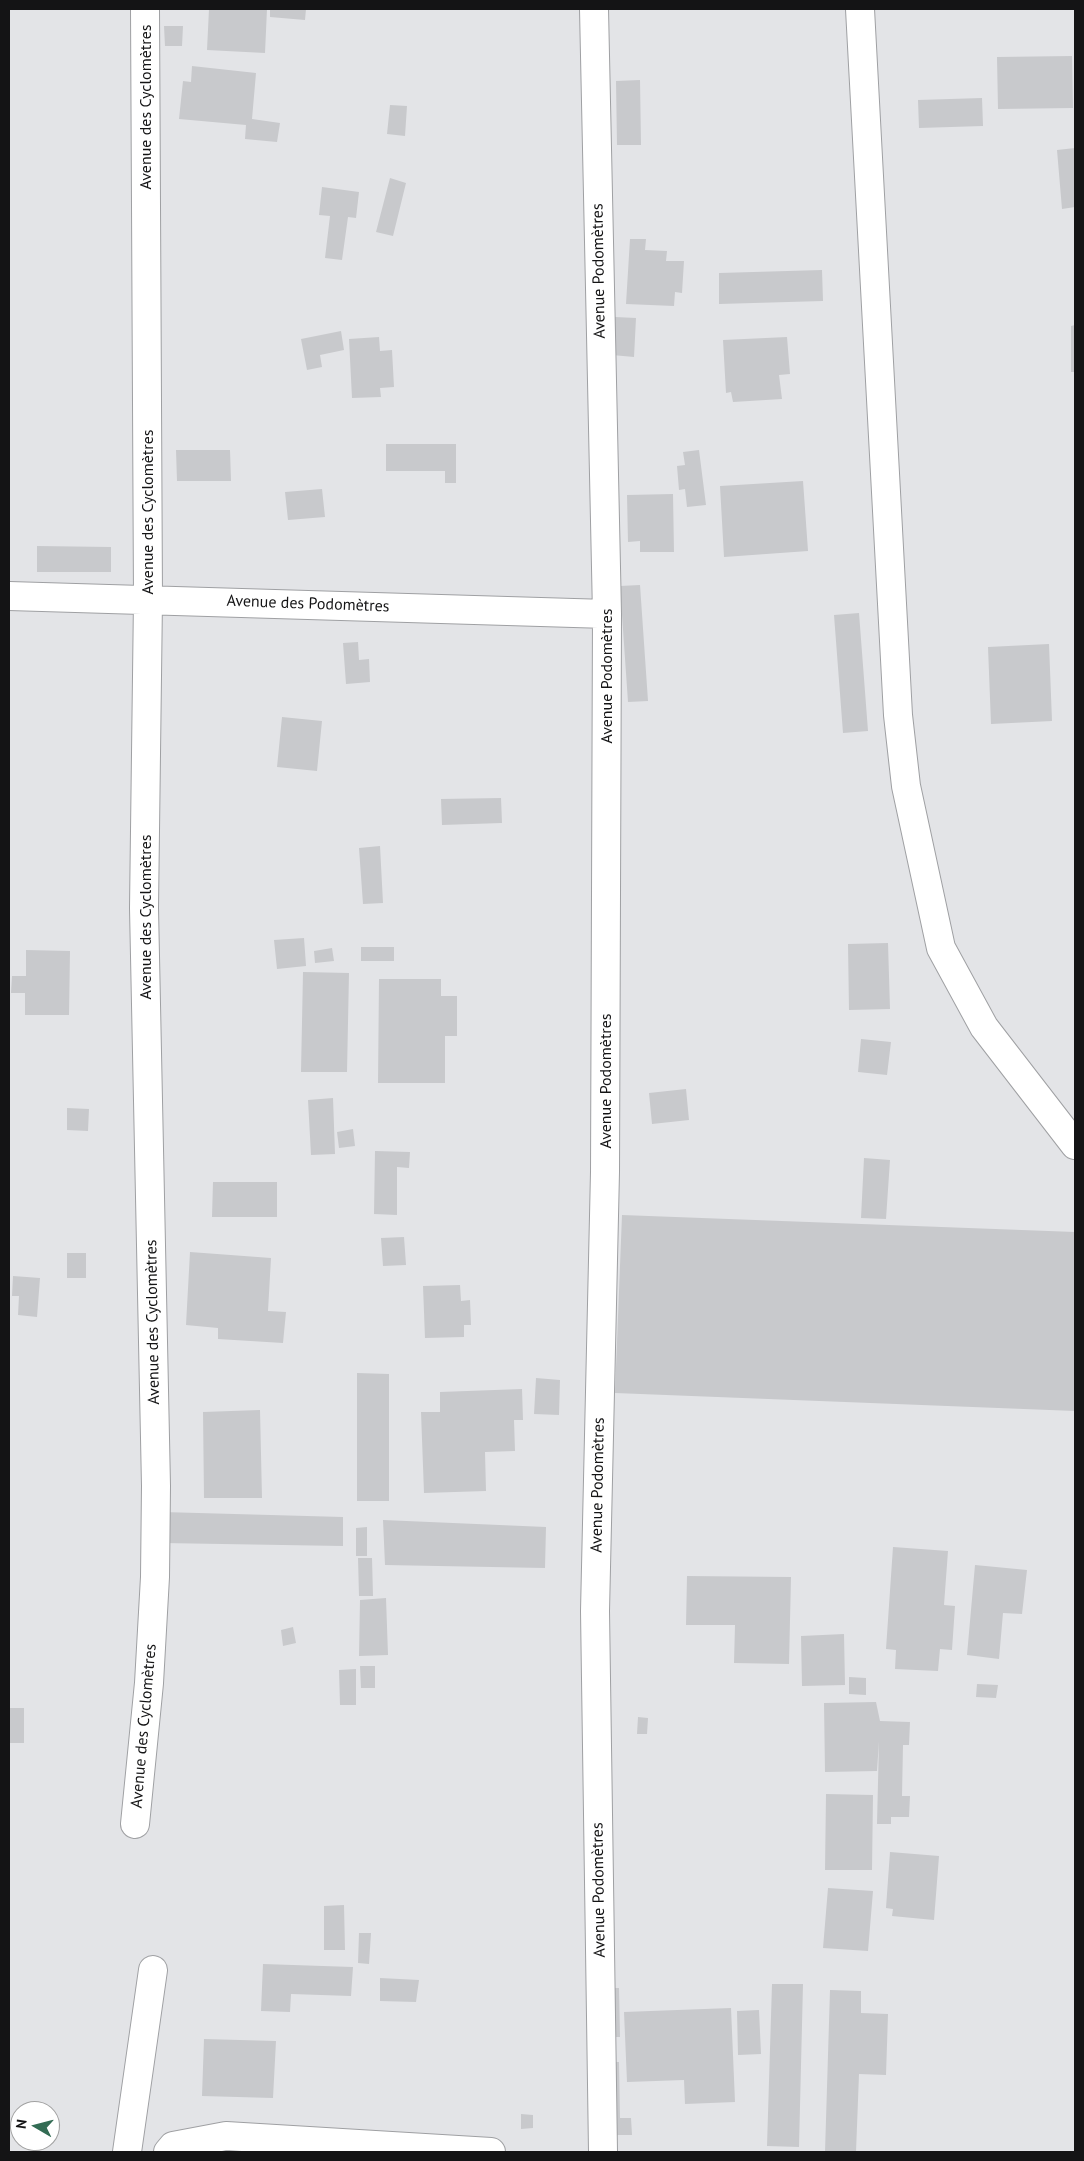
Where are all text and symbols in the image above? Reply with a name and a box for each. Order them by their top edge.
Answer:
street label: Avenue des Cyclomètres [136,24,156,190]
street label: Avenue Podomètres [588,203,610,339]
street label: Avenue des Cyclomètres [138,429,158,595]
street label: Avenue des Podomètres [226,592,390,616]
street label: Avenue Podomètres [597,608,617,744]
street label: Avenue des Cyclomètres [136,834,156,1000]
street label: Avenue Podomètres [596,1013,616,1149]
street label: Avenue des Cyclomètres [142,1239,164,1405]
street label: Avenue Podomètres [587,1417,609,1553]
street label: Avenue des Cyclomètres [127,1643,161,1809]
street label: Avenue Podomètres [588,1822,610,1958]
north arrow [10,2101,60,2151]
text: N [12,2118,31,2130]

